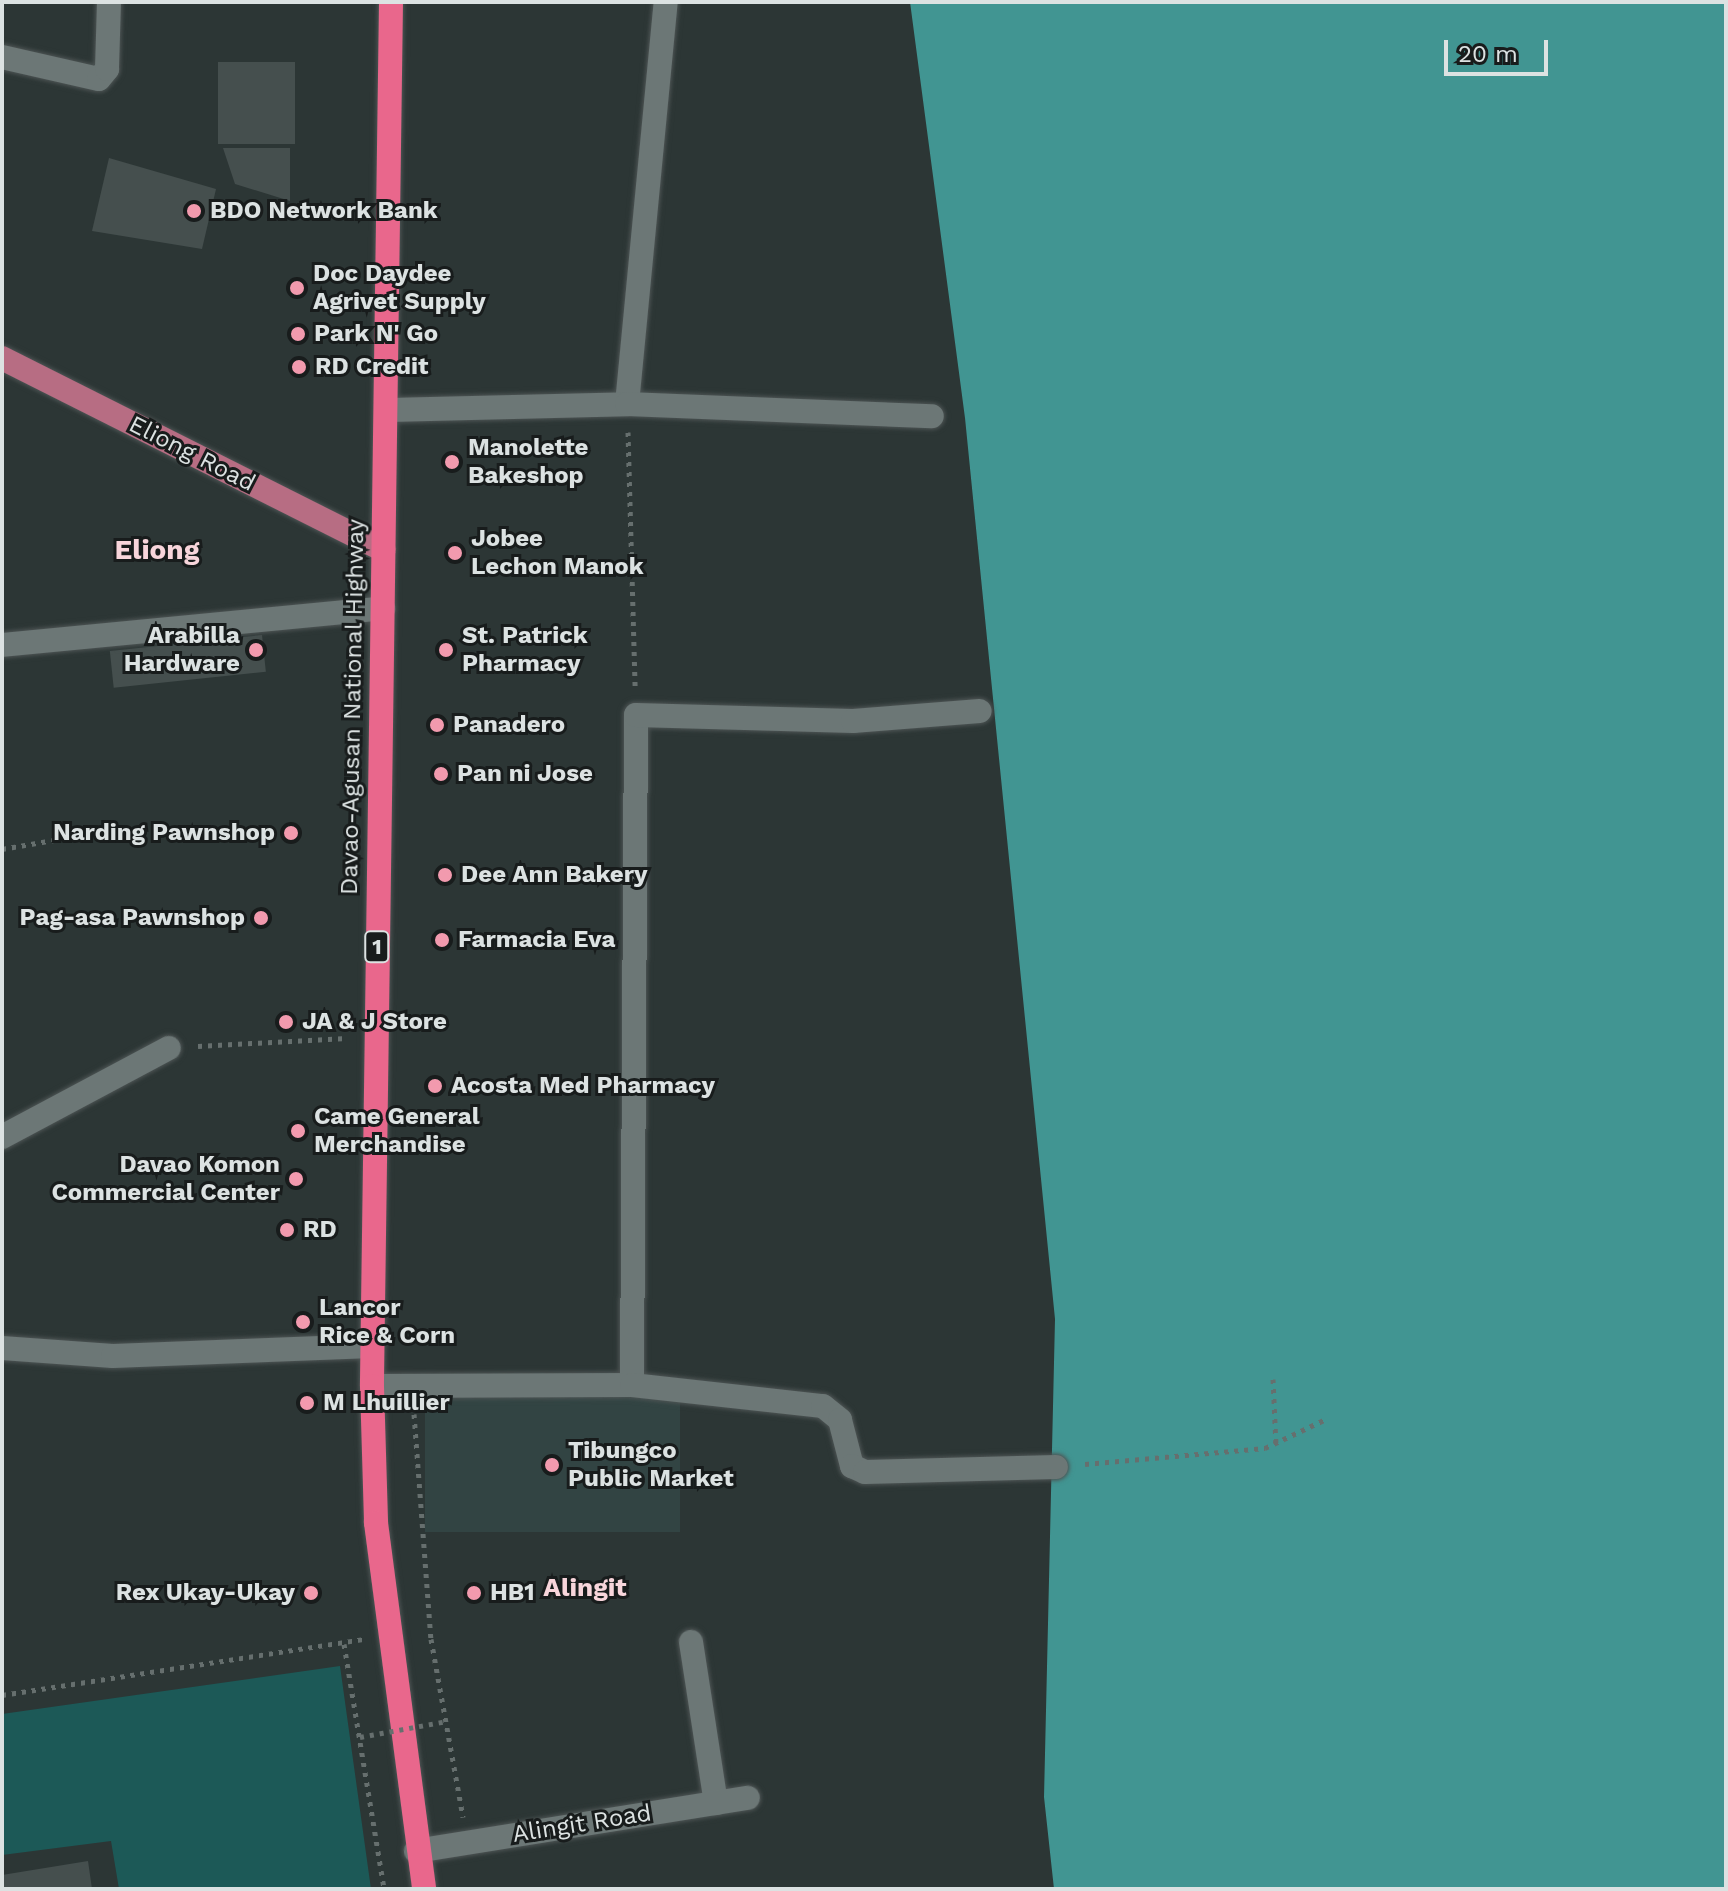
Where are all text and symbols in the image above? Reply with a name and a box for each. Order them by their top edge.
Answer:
scale bar [1448,24,1552,74]
text: 20 m [1458,40,1518,68]
place label: BDO Network Bank [210,197,438,225]
marker: BDO Network Bank [185,202,203,220]
place label: Doc Daydee Agrivet Supply [313,260,486,316]
marker: Doc Daydee Agrivet Supply [288,279,306,297]
place label: Park N' Go [314,320,438,348]
marker: Park N' Go [289,325,307,343]
place label: RD Credit [315,353,429,381]
marker: RD Credit [290,358,308,376]
street label: Eliong Road [124,410,260,498]
place label: Manolette Bakeshop [468,434,589,490]
marker: Manolette Bakeshop [443,453,461,471]
street label: Davao-Agusan National Highway [335,518,371,896]
place label: Jobee Lechon Manok [471,525,644,581]
district label: Eliong [115,533,199,567]
marker: Jobee Lechon Manok [446,544,464,562]
place label: Arabilla Hardware [124,622,240,678]
place label: St. Patrick Pharmacy [462,622,588,678]
marker: Arabilla Hardware [247,641,265,659]
marker: St. Patrick Pharmacy [437,641,455,659]
place label: Panadero [453,711,565,739]
marker: Panadero [428,716,446,734]
place label: Pan ni Jose [457,760,593,788]
marker: Pan ni Jose [432,765,450,783]
place label: Narding Pawnshop [53,819,275,847]
marker: Narding Pawnshop [282,824,300,842]
place label: Dee Ann Bakery [461,861,648,889]
marker: Dee Ann Bakery [436,866,454,884]
place label: Pag-asa Pawnshop [19,904,245,932]
marker: Pag-asa Pawnshop [252,909,270,927]
place label: Farmacia Eva [458,926,615,954]
road number: 1 [363,929,391,965]
marker: Farmacia Eva [433,931,451,949]
place label: JA & J Store [302,1008,448,1036]
marker: JA & J Store [277,1013,295,1031]
place label: Acosta Med Pharmacy [451,1072,715,1100]
marker: Acosta Med Pharmacy [426,1077,444,1095]
place label: Came General Merchandise [314,1103,480,1159]
marker: Came General Merchandise [289,1122,307,1140]
place label: Davao Komon Commercial Center [51,1151,280,1207]
marker: Davao Komon Commercial Center [287,1170,305,1188]
place label: RD [303,1216,337,1244]
marker: RD [278,1221,296,1239]
place label: Lancor Rice & Corn [319,1294,455,1350]
marker: Lancor Rice & Corn [294,1313,312,1331]
place label: M Lhuillier [323,1389,450,1417]
marker: M Lhuillier [298,1394,316,1412]
place label: Tibungco Public Market [568,1437,734,1493]
marker: Tibungco Public Market [543,1456,561,1474]
district label: Alingit [543,1572,627,1604]
place label: Rex Ukay-Ukay [115,1579,295,1607]
place label: HB1 [490,1579,535,1607]
marker: Rex Ukay-Ukay [302,1584,320,1602]
marker: HB1 [465,1584,483,1602]
street label: Alingit Road [510,1799,654,1849]

